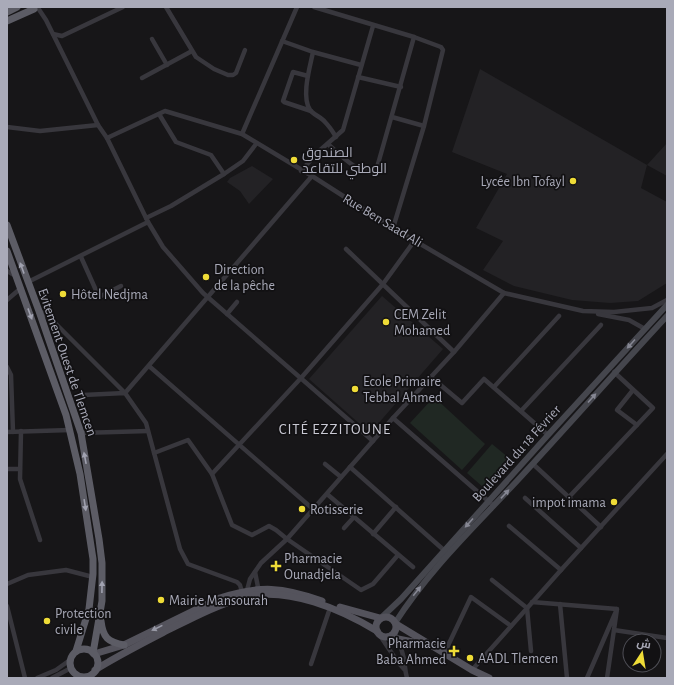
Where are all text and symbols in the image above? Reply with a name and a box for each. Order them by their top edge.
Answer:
place label: الصندوق الوطني للتقاعد [302,146,387,180]
marker: الصندوق الوطني للتقاعد [289,155,299,165]
place label: Lycée Ibn Tofayl [480,175,565,189]
marker: Lycée Ibn Tofayl [568,176,578,186]
street label: Rue Ben Saad Ali [340,192,425,250]
one-way arrow [19,262,25,274]
place label: Direction de la pêche [214,263,275,293]
marker: Direction de la pêche [201,272,211,282]
street label: Evitement Ouest de Tlemcen [35,287,99,438]
place label: Hôtel Nedjma [71,288,149,302]
marker: Hôtel Nedjma [58,289,68,299]
one-way arrow [28,308,34,320]
place label: CEM Zelit Mohamed [394,308,450,338]
marker: CEM Zelit Mohamed [381,317,391,327]
one-way arrow [626,339,636,349]
place label: Ecole Primaire Tebbal Ahmed [363,375,442,405]
marker: Ecole Primaire Tebbal Ahmed [350,384,360,394]
one-way arrow [587,392,596,403]
street label: Boulevard du 18 Février [470,402,564,505]
district label: CITÉ EZZITOUNE [279,420,391,437]
one-way arrow [82,452,88,464]
one-way arrow [500,489,509,499]
place label: impot imama [532,496,607,510]
marker: impot imama [609,497,619,507]
one-way arrow [82,499,88,512]
place label: Rotisserie [310,503,363,517]
marker: Rotisserie [297,504,307,514]
one-way arrow [464,518,473,529]
place label: Pharmacie Ounadjela [284,552,342,582]
marker: Pharmacie Ounadjela [271,561,281,571]
one-way arrow [99,580,105,593]
one-way arrow [413,585,422,596]
place label: Mairie Mansourah [169,594,268,608]
marker: Mairie Mansourah [156,595,166,605]
place label: Protection civile [55,607,111,637]
marker: Protection civile [42,616,52,626]
one-way arrow [152,625,163,631]
north arrow [622,633,662,673]
place label: Pharmacie Baba Ahmed [376,637,446,667]
text: ش [636,637,652,652]
marker: Pharmacie Baba Ahmed [449,646,459,656]
place label: AADL Tlemcen [478,652,558,666]
marker: AADL Tlemcen [465,653,475,663]

